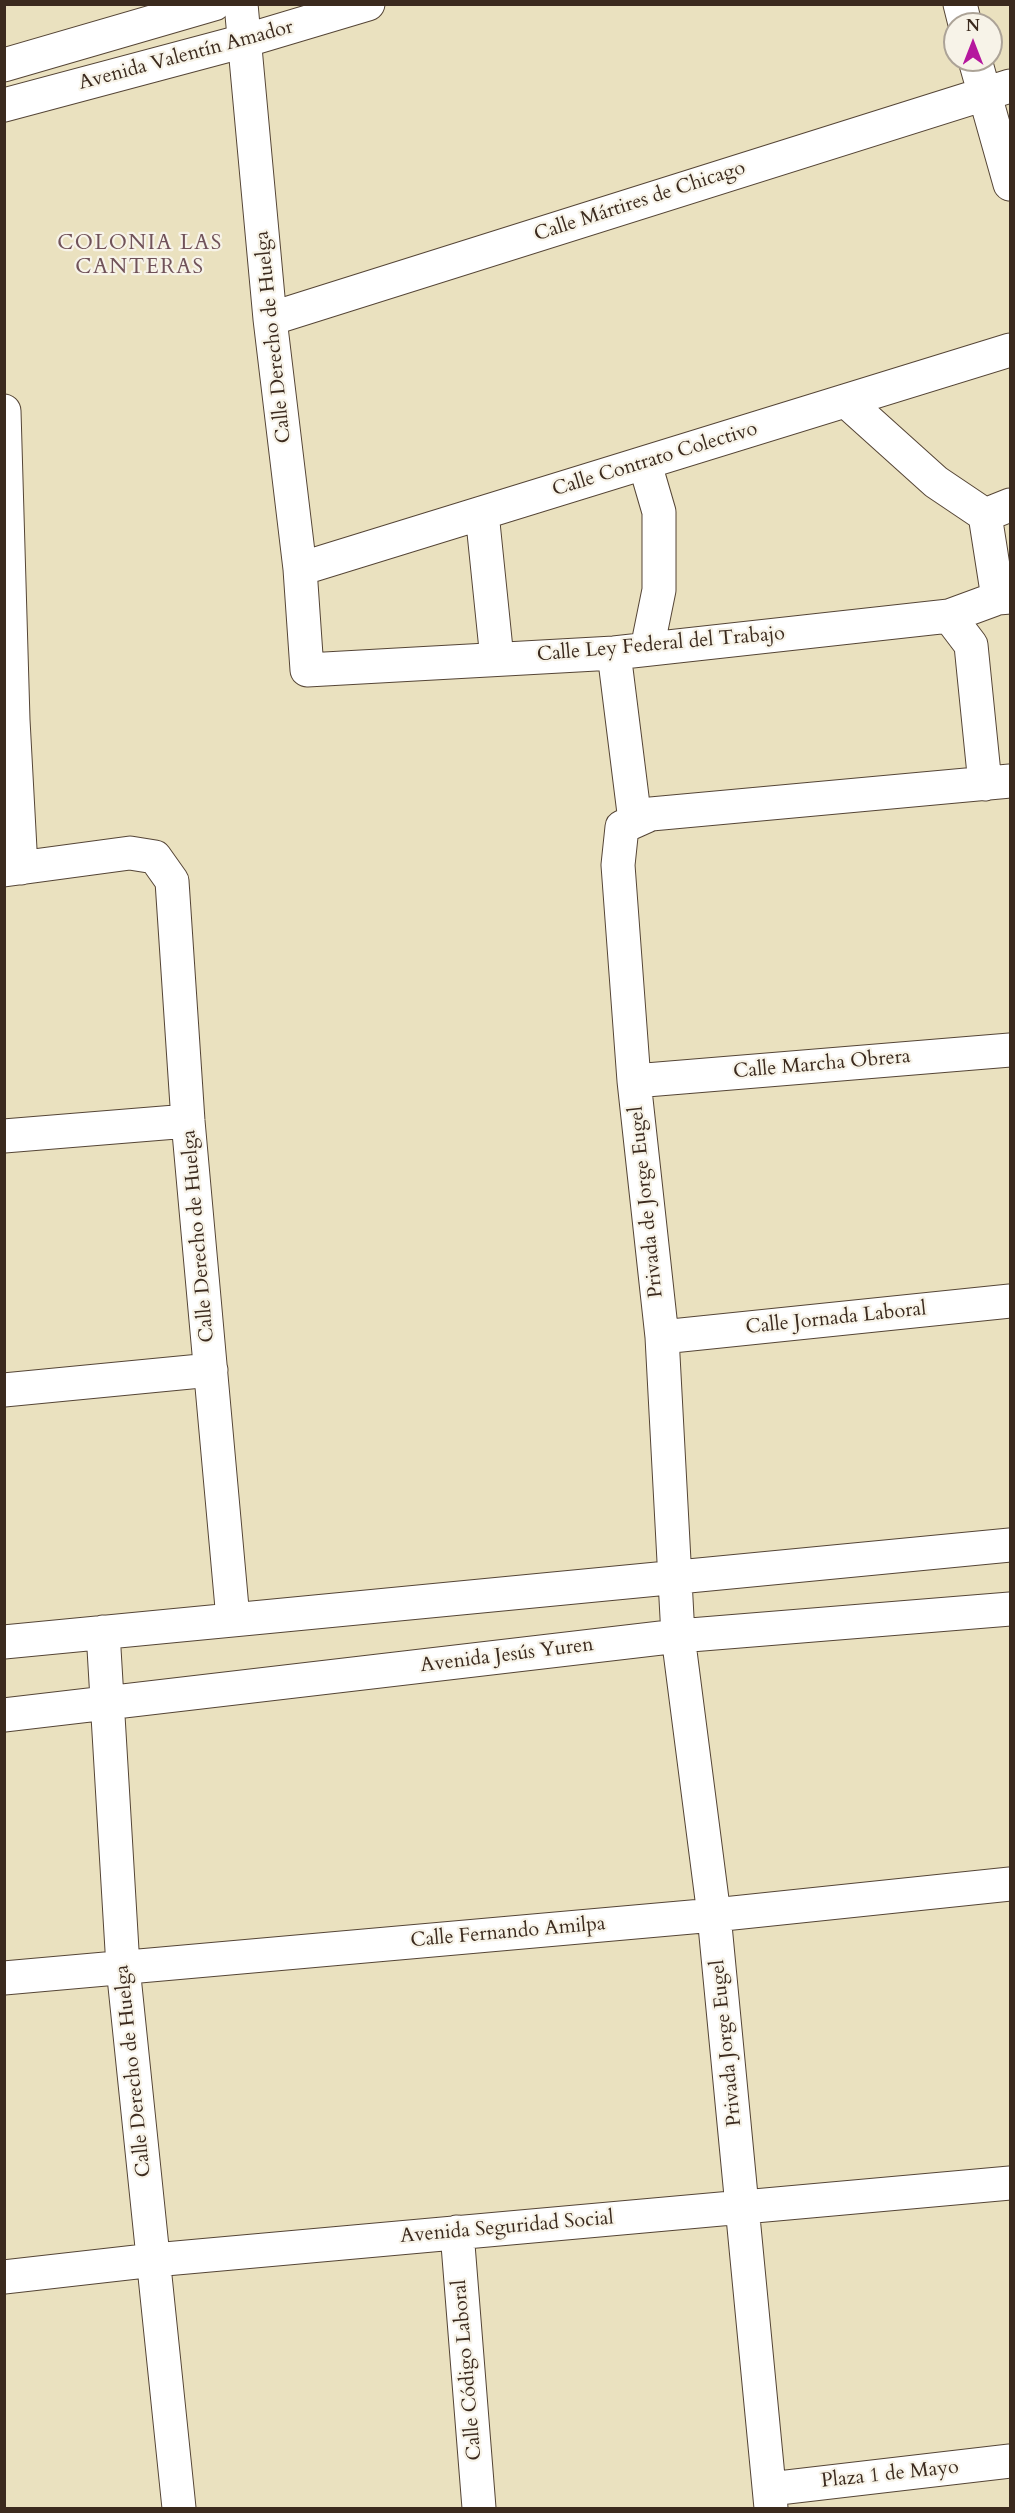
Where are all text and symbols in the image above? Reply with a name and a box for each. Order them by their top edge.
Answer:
north arrow [943,12,1003,72]
text: N [966,15,980,37]
street label: Avenida Valentín Amador [76,16,296,96]
street label: Calle Mártires de Chicago [531,157,749,247]
street label: Calle Derecho de Huelga [251,230,297,444]
district label: COLONIA LAS CANTERAS [57,231,223,281]
street label: Calle Contrato Colectivo [550,417,760,503]
street label: Calle Ley Federal del Trabajo [536,622,786,668]
street label: Calle Marcha Obrera [732,1045,912,1085]
street label: Privada de Jorge Eugel [625,1105,669,1299]
street label: Calle Derecho de Huelga [178,1129,220,1343]
street label: Calle Jornada Laboral [745,1298,927,1340]
street label: Avenida Jesús Yuren [419,1633,595,1679]
street label: Calle Fernando Amilpa [409,1913,607,1953]
street label: Privada Jorge Eugel [706,1959,748,2127]
street label: Calle Derecho de Huelga [111,1964,157,2178]
street label: Avenida Seguridad Social [399,2207,615,2249]
street label: Calle Código Laboral [448,2278,488,2462]
street label: Plaza 1 de Mayo [820,2456,960,2494]

